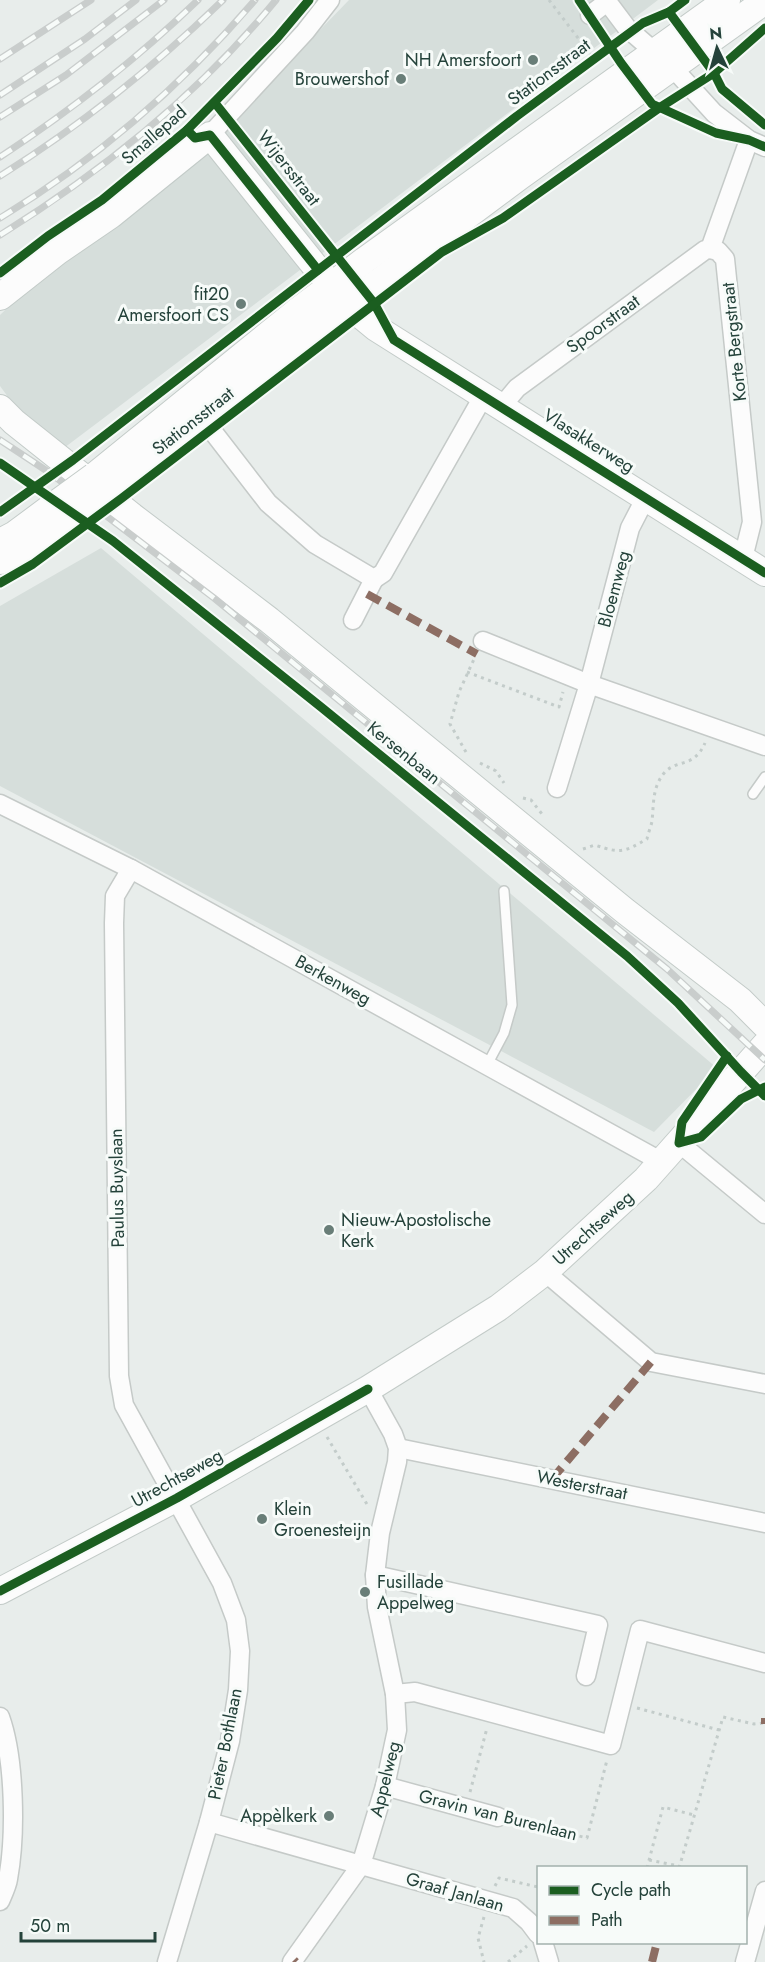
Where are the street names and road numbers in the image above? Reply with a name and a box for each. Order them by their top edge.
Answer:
street label: Stationsstraat [502,32,596,112]
street label: Smallepad [116,99,192,171]
street label: Wijersstraat [251,125,327,212]
street label: Korte Bergstraat [715,281,753,403]
street label: Spoorstraat [561,288,646,360]
street label: Stationsstraat [146,380,240,461]
street label: Vlasakkerweg [538,403,640,479]
street label: Bloemweg [591,548,637,630]
street label: Kersenbaan [362,715,446,791]
street label: Berkenweg [290,948,376,1012]
street label: Paulus Buyslaan [103,1128,131,1248]
street label: Utrechtseweg [547,1185,639,1271]
street label: Utrechtseweg [127,1442,227,1514]
street label: Westerstraat [534,1463,630,1507]
street label: Pieter Bothlaan [201,1686,249,1802]
street label: Appelweg [363,1738,407,1820]
street label: Gravin van Burenlaan [416,1783,580,1847]
street label: Graaf Janlaan [403,1866,507,1918]

